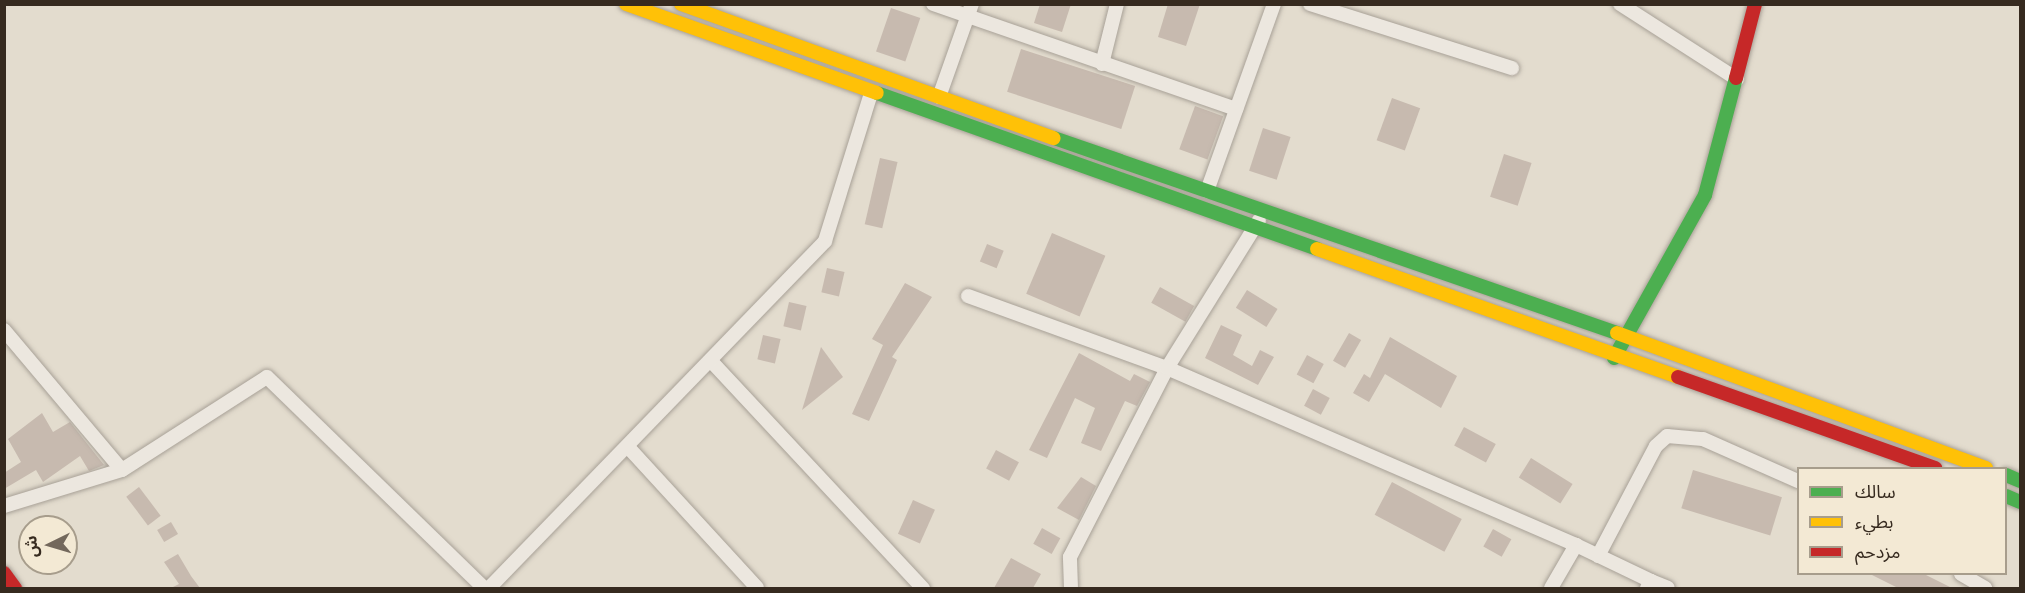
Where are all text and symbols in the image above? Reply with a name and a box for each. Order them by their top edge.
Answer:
legend [1797,467,2007,575]
text: سالك [1855,482,1896,502]
text: بطيء [1855,512,1893,532]
north arrow [18,515,78,575]
text: ش [22,535,41,558]
text: مزدحم [1855,542,1900,562]

